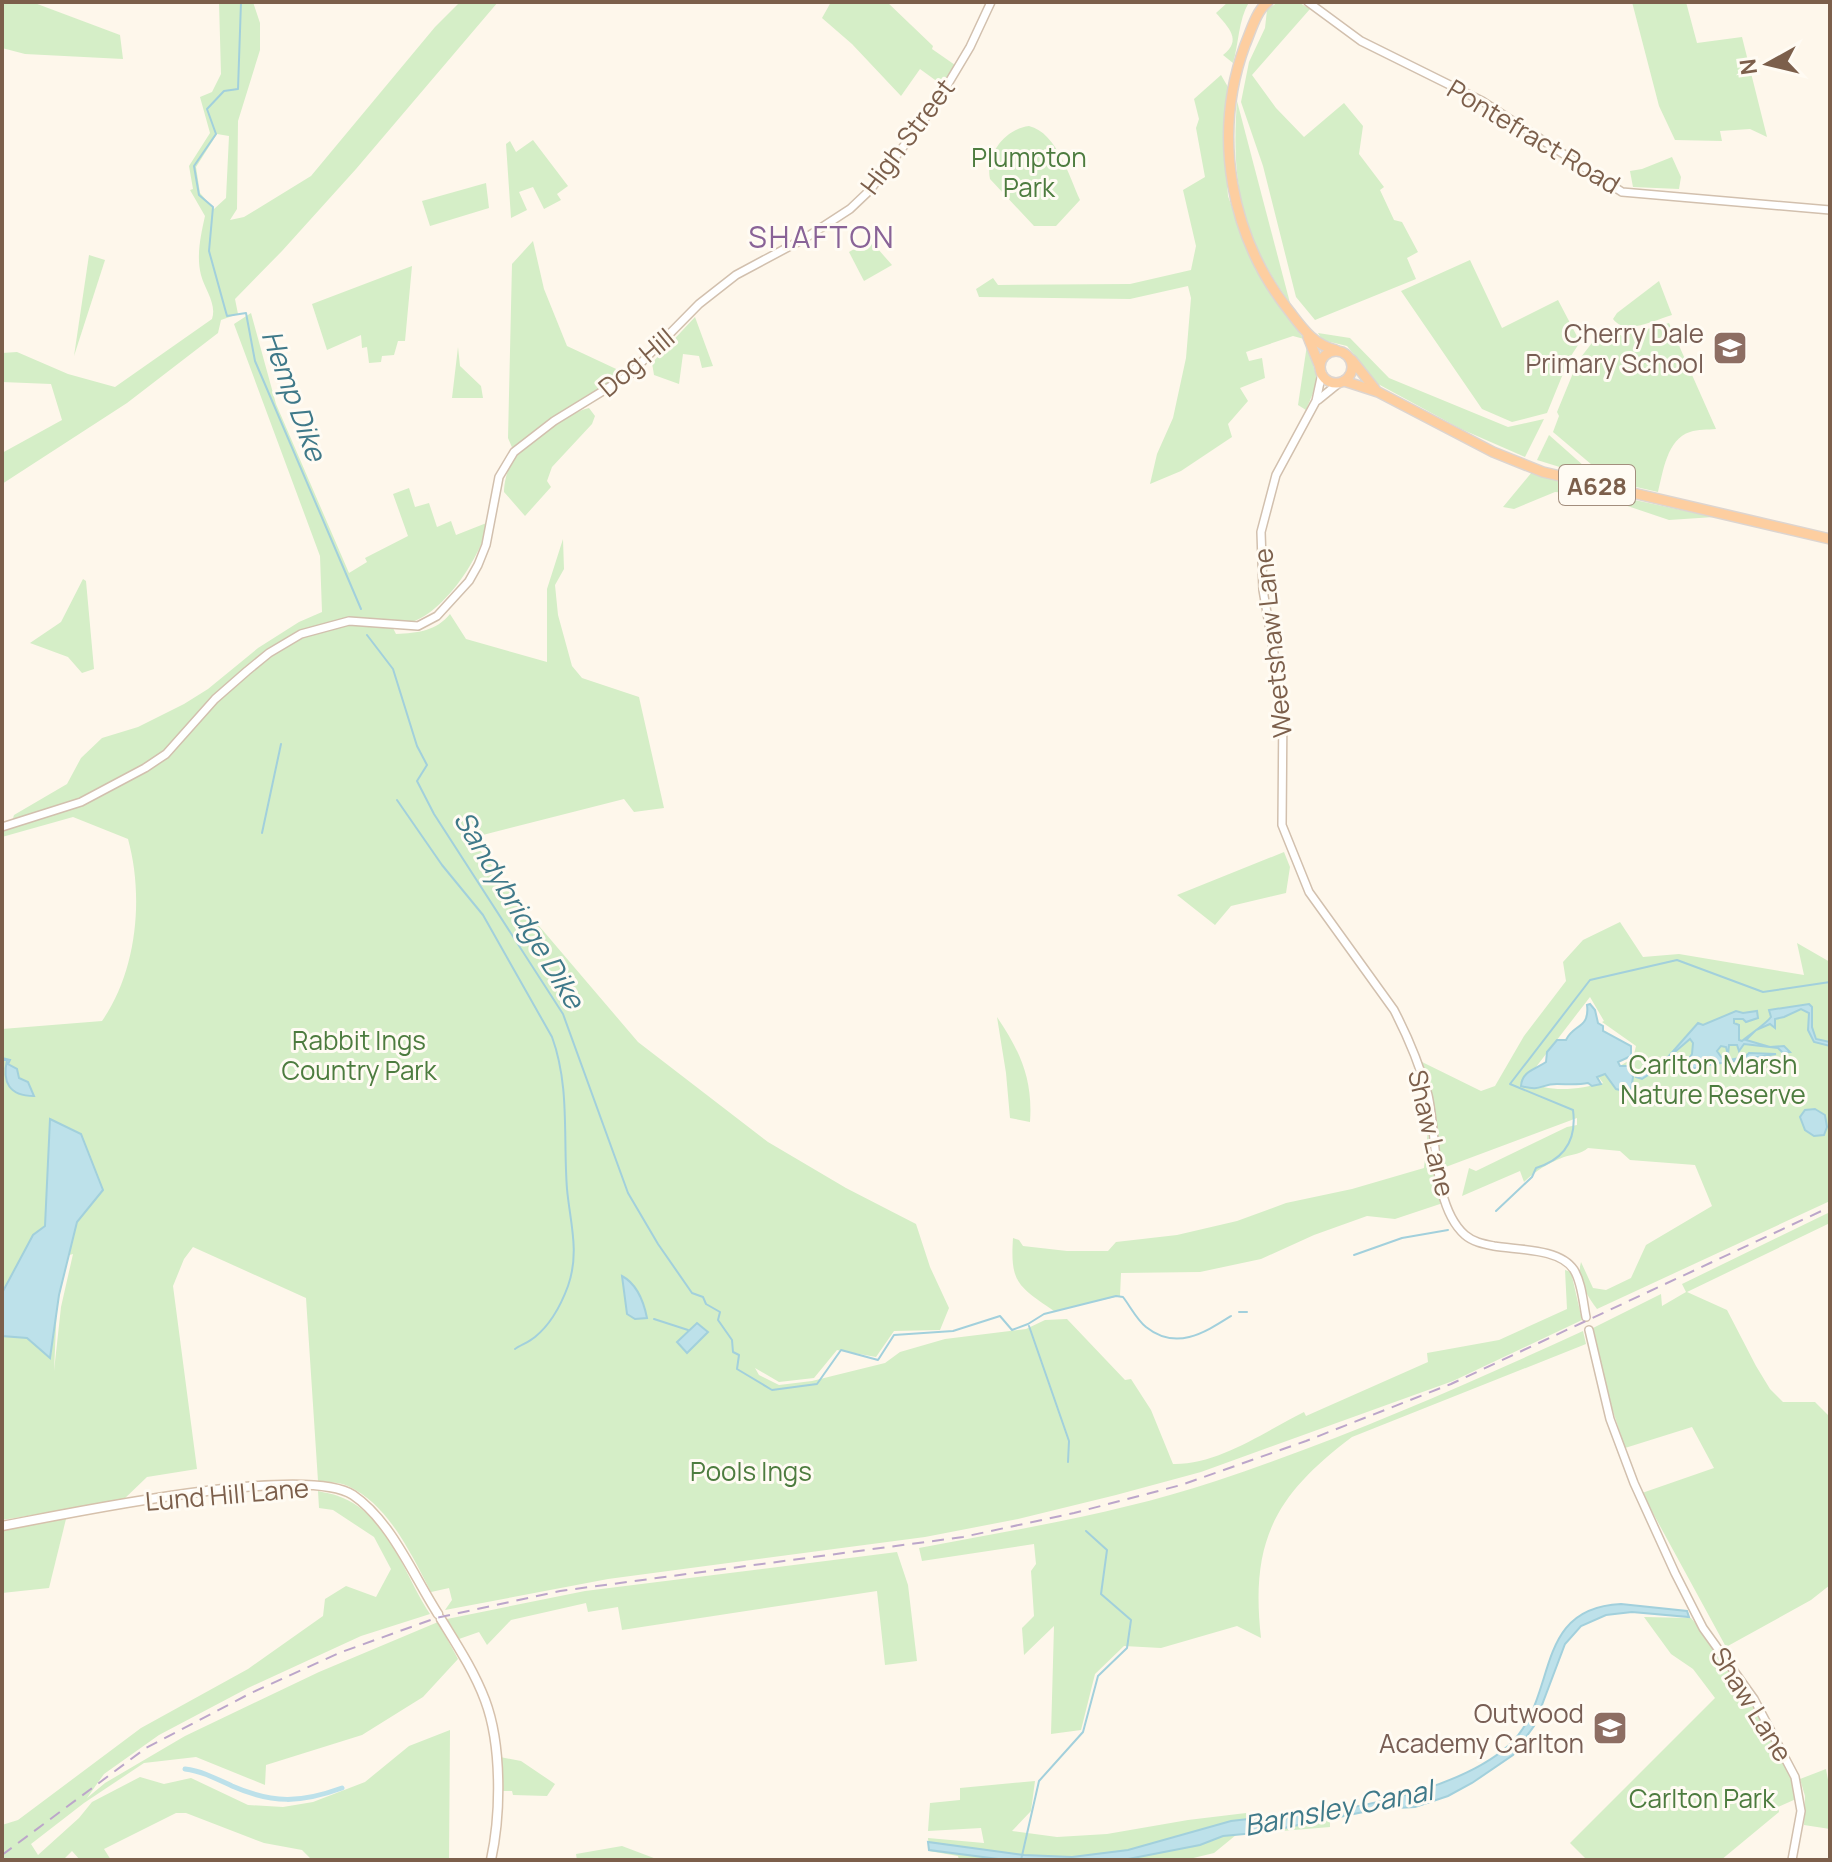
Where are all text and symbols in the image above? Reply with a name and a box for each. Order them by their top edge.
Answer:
north arrow [1728,24,1808,104]
text: N [1732,57,1764,77]
street label: Pontefract Road [1441,70,1627,202]
street label: High Street [852,71,962,201]
park label: Plumpton Park [971,139,1087,205]
district label: SHAFTON [748,216,896,257]
place label: Cherry Dale Primary School [1526,315,1704,381]
street label: Dog Hill [590,319,682,405]
water label: Hemp Dike [254,324,337,467]
school or university icon: Cherry Dale Primary School [1711,329,1749,367]
road number: A628 [1559,465,1635,505]
street label: Weetshaw Lane [1244,547,1300,739]
water label: Sandybridge Dike [446,803,595,1016]
park label: Rabbit Ings Country Park [281,1022,438,1088]
park label: Carlton Marsh Nature Reserve [1620,1046,1806,1112]
street label: Shaw Lane [1400,1066,1464,1200]
park label: Pools Ings [690,1453,812,1489]
street label: Lund Hill Lane [144,1469,310,1519]
street label: Shaw Lane [1703,1640,1801,1768]
place label: Outwood Academy Carlton [1379,1695,1584,1761]
school or university icon: Outwood Academy Carlton [1591,1709,1629,1747]
water label: Barnsley Canal [1240,1769,1439,1844]
park label: Carlton Park [1629,1780,1776,1816]

